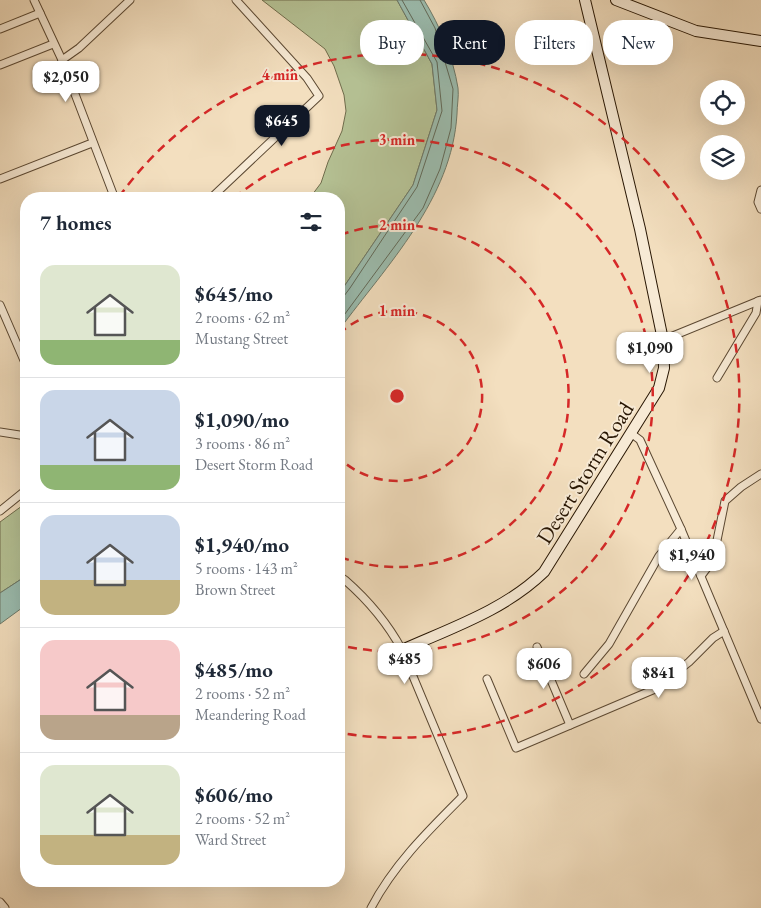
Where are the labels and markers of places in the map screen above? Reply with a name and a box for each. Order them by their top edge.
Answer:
pin: $2,050 [25,61,107,103]
pin: $645 [252,104,312,147]
pin: $1,090 [609,332,691,374]
centre of rings [388,387,406,405]
pin: $1,940 [651,538,733,581]
pin: $485 [375,642,435,685]
pin: $606 [514,648,574,690]
pin: $841 [629,656,689,699]

